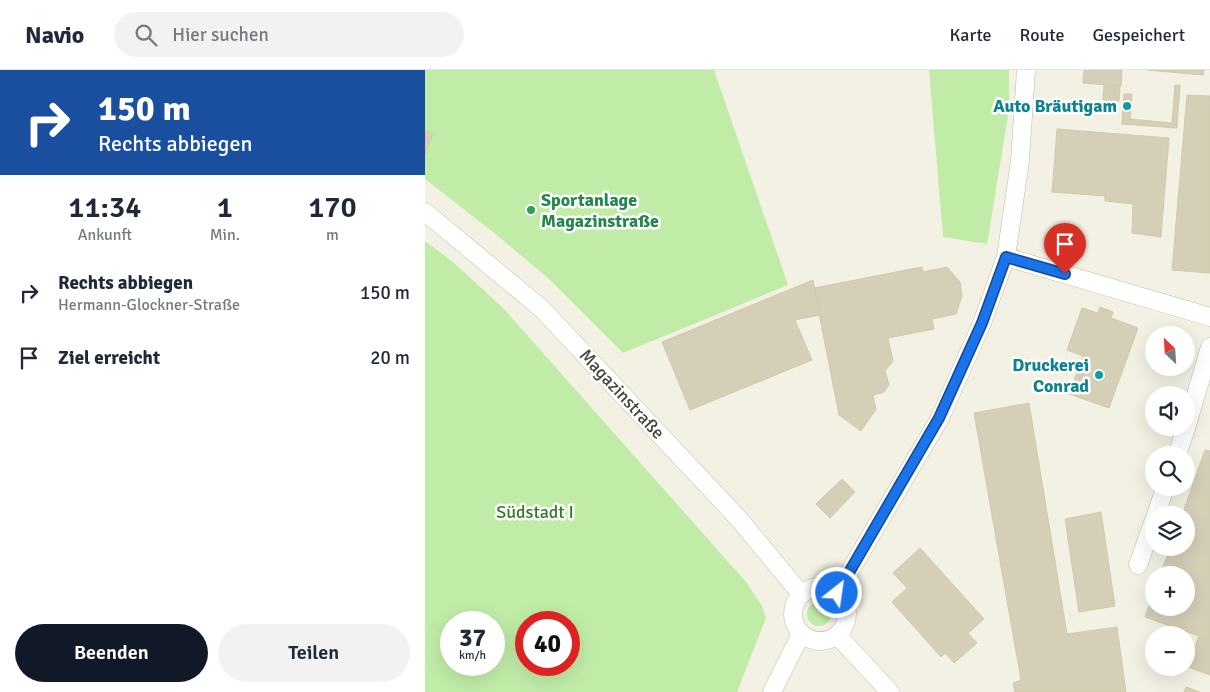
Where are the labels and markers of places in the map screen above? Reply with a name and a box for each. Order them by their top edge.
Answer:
place label: Auto Bräutigam [993,95,1117,117]
marker: Auto Bräutigam [1121,100,1133,112]
place label: Sportanlage Magazinstraße [541,189,659,232]
marker: Sportanlage Magazinstraße [525,204,537,216]
pin [1044,223,1086,274]
place label: Druckerei Conrad [1012,354,1089,397]
marker: Druckerei Conrad [1093,369,1105,381]

